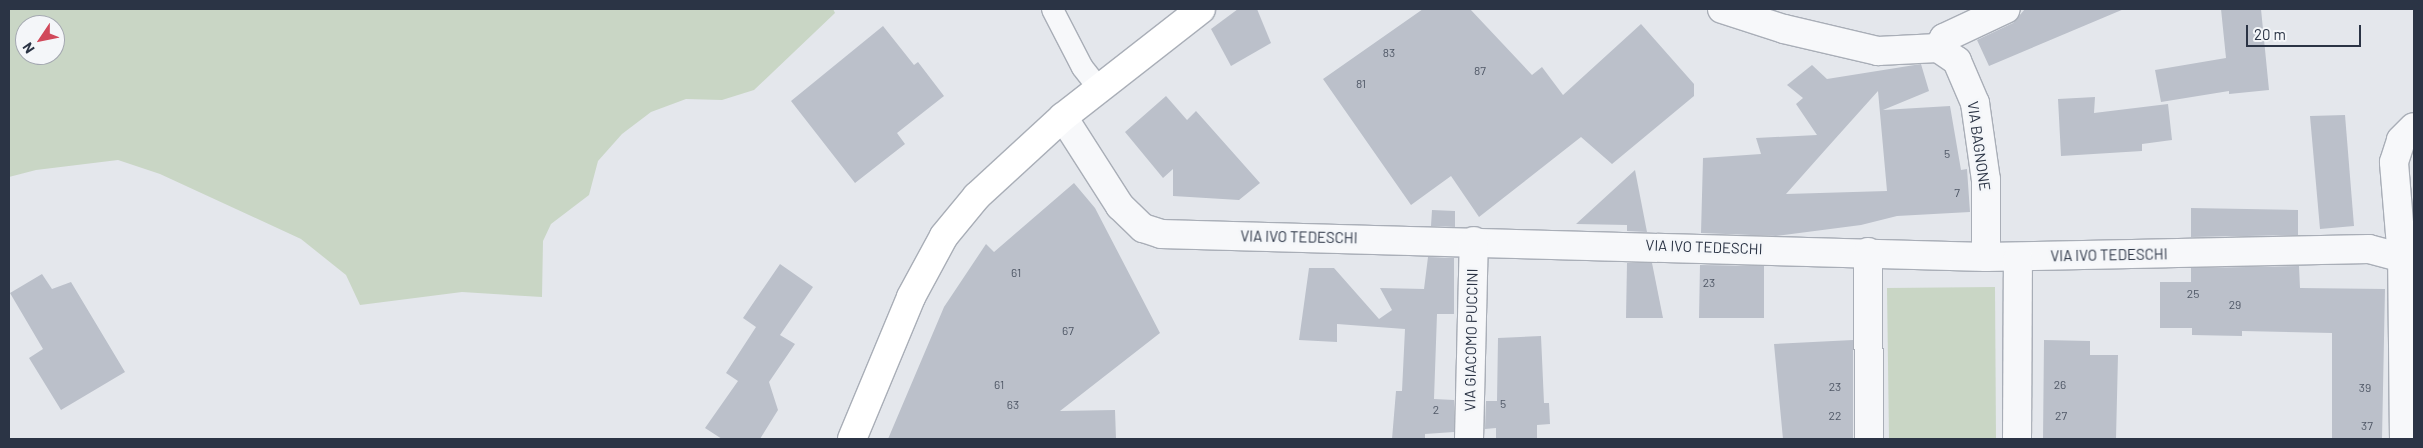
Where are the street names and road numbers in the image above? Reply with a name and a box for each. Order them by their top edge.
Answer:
street label: VIA BAGNONE [1964,100,1994,192]
street label: VIA IVO TEDESCHI [1240,227,1358,247]
street label: VIA IVO TEDESCHI [1645,236,1763,258]
street label: VIA IVO TEDESCHI [2050,245,2168,265]
street label: VIA GIACOMO PUCCINI [1461,268,1481,412]

